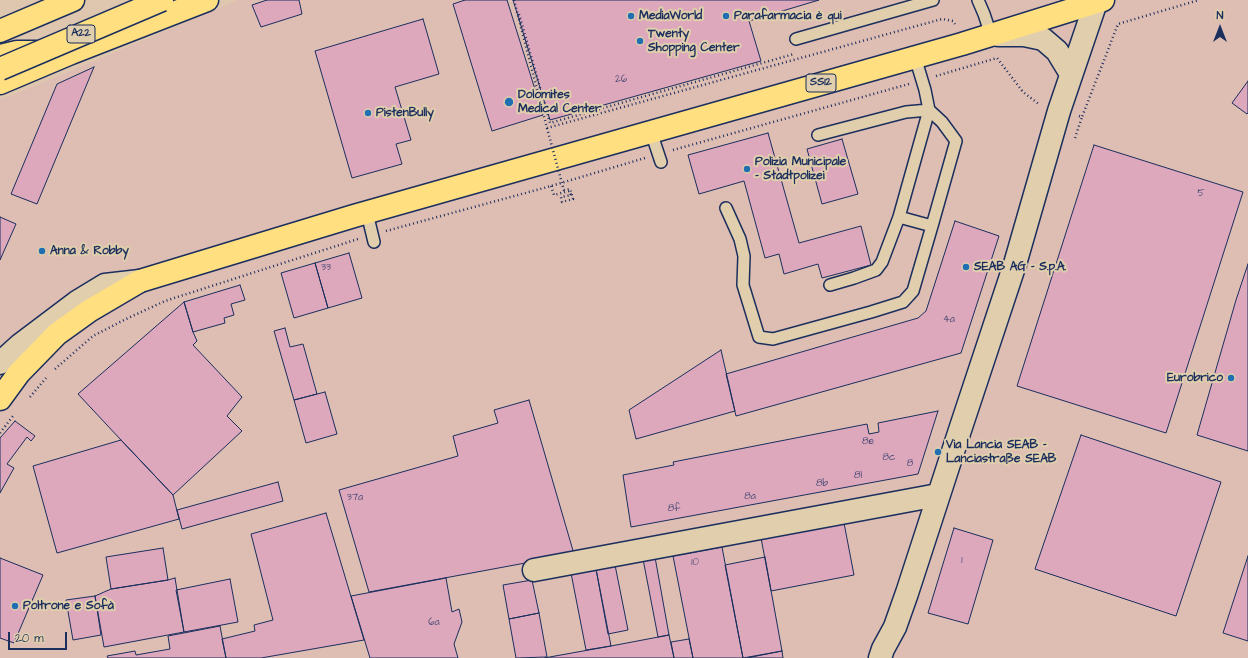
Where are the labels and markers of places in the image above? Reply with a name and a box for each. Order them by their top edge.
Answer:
place label: MediaWorld [639,9,702,23]
place label: Parafarmacia è qui [734,9,841,23]
marker: MediaWorld [626,11,636,21]
marker: Parafarmacia è qui [721,11,731,21]
place label: Twenty Shopping Center [648,27,740,55]
marker: Twenty Shopping Center [635,36,645,46]
place label: Dolomites Medical Center [518,88,602,116]
marker: Dolomites Medical Center [503,96,515,108]
place label: PistenBully [376,106,434,120]
marker: PistenBully [363,108,373,118]
place label: Polizia Municipale - Stadtpolizei [755,155,846,183]
marker: Polizia Municipale - Stadtpolizei [742,164,752,174]
place label: Anna & Robby [50,244,129,258]
marker: Anna & Robby [37,246,47,256]
place label: SEAB AG - S.p.A. [974,260,1066,274]
marker: SEAB AG - S.p.A. [961,262,971,272]
place label: Eurobrico [1167,371,1223,385]
marker: Eurobrico [1226,373,1236,383]
place label: Via Lancia SEAB - Lanciastraße SEAB [946,438,1056,466]
marker: Via Lancia SEAB - Lanciastraße SEAB [933,447,943,457]
place label: Poltrone e Sofà [23,599,114,613]
marker: Poltrone e Sofà [10,601,20,611]

